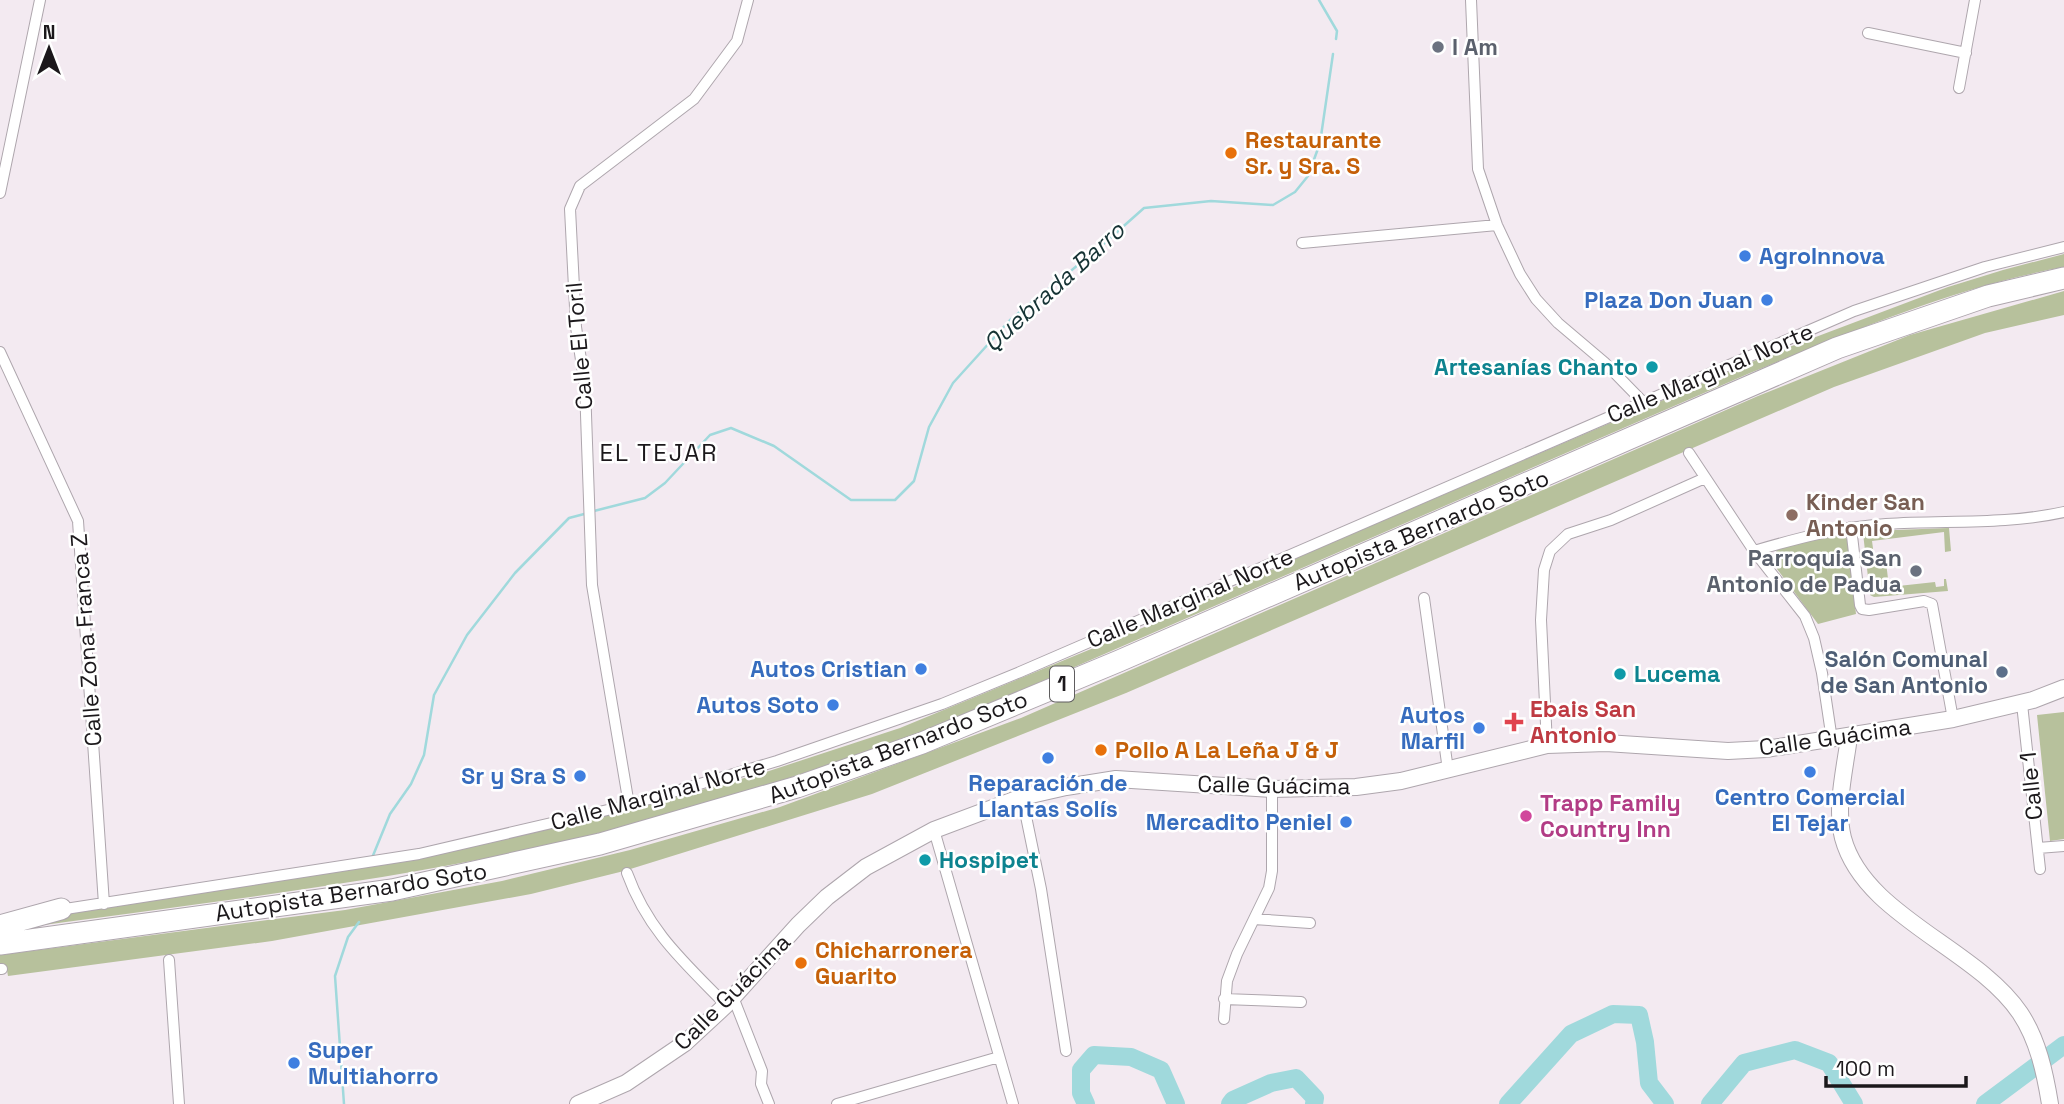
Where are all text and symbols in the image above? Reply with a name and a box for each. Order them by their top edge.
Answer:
north arrow [14,14,84,84]
text: N [43,20,55,45]
place label: I Am [1452,32,1498,62]
marker: I Am [1430,39,1446,55]
place label: Restaurante Sr. y Sra. S [1245,125,1382,181]
marker: Restaurante Sr. y Sra. S [1223,145,1239,161]
water label: Quebrada Barro [976,214,1132,358]
place label: AgroInnova [1759,241,1885,271]
marker: AgroInnova [1737,248,1753,264]
street label: Calle El Toril [558,281,600,411]
place label: Plaza Don Juan [1584,285,1753,315]
marker: Plaza Don Juan [1759,292,1775,308]
street label: Calle Marginal Norte [1602,316,1818,430]
place label: Artesanías Chanto [1434,352,1638,382]
marker: Artesanías Chanto [1644,359,1660,375]
district label: EL TEJAR [600,437,718,468]
street label: Autopista Bernardo Soto [1289,462,1553,598]
place label: Kinder San Antonio [1806,487,1925,543]
marker: Kinder San Antonio [1784,507,1800,523]
street label: Calle Zona Franca Z [64,533,108,747]
street label: Calle Marginal Norte [1082,541,1298,655]
place label: Parroquia San Antonio de Padua [1707,543,1902,599]
marker: Parroquia San Antonio de Padua [1908,563,1924,579]
place label: Salón Comunal de San Antonio [1820,644,1988,700]
place label: Autos Cristian [750,654,907,684]
place label: Lucema [1634,659,1720,689]
marker: Autos Cristian [913,661,929,677]
marker: Salón Comunal de San Antonio [1994,664,2010,680]
road number: 1 [1050,666,1074,702]
marker: Lucema [1612,666,1628,682]
street label: Autopista Bernardo Soto [764,684,1032,810]
place label: Autos Soto [696,690,819,720]
place label: Ebais San Antonio [1530,694,1636,750]
marker: Autos Soto [825,697,841,713]
place label: Autos Marfil [1400,700,1465,756]
street label: Calle Guácima [1757,711,1913,763]
marker: Ebais San Antonio [1504,712,1524,732]
marker: Autos Marfil [1471,720,1487,736]
place label: Pollo A La Leña J & J [1115,735,1339,765]
marker: Pollo A La Leña J & J [1093,742,1109,758]
marker: Reparación de Llantas Solís [1040,750,1056,766]
street label: Calle 1 [2013,750,2049,822]
street label: Calle Marginal Norte [547,751,769,837]
place label: Sr y Sra S [461,761,566,791]
marker: Centro Comercial El Tejar [1802,764,1818,780]
marker: Sr y Sra S [572,768,588,784]
place label: Reparación de Llantas Solís [968,768,1128,824]
street label: Calle Guácima [1197,769,1351,801]
place label: Centro Comercial El Tejar [1715,782,1905,838]
place label: Trapp Family Country Inn [1540,788,1681,844]
place label: Mercadito Peniel [1146,807,1332,837]
marker: Trapp Family Country Inn [1518,808,1534,824]
marker: Mercadito Peniel [1338,814,1354,830]
place label: Hospipet [939,845,1039,875]
marker: Hospipet [917,852,933,868]
street label: Autopista Bernardo Soto [213,856,489,928]
street label: Calle Guácima [667,927,797,1057]
place label: Chicharronera Guarito [815,935,972,991]
marker: Chicharronera Guarito [793,955,809,971]
place label: Super Multiahorro [308,1035,439,1091]
scale bar [1826,1044,1966,1088]
marker: Super Multiahorro [286,1055,302,1071]
text: 100 m [1836,1055,1895,1082]

